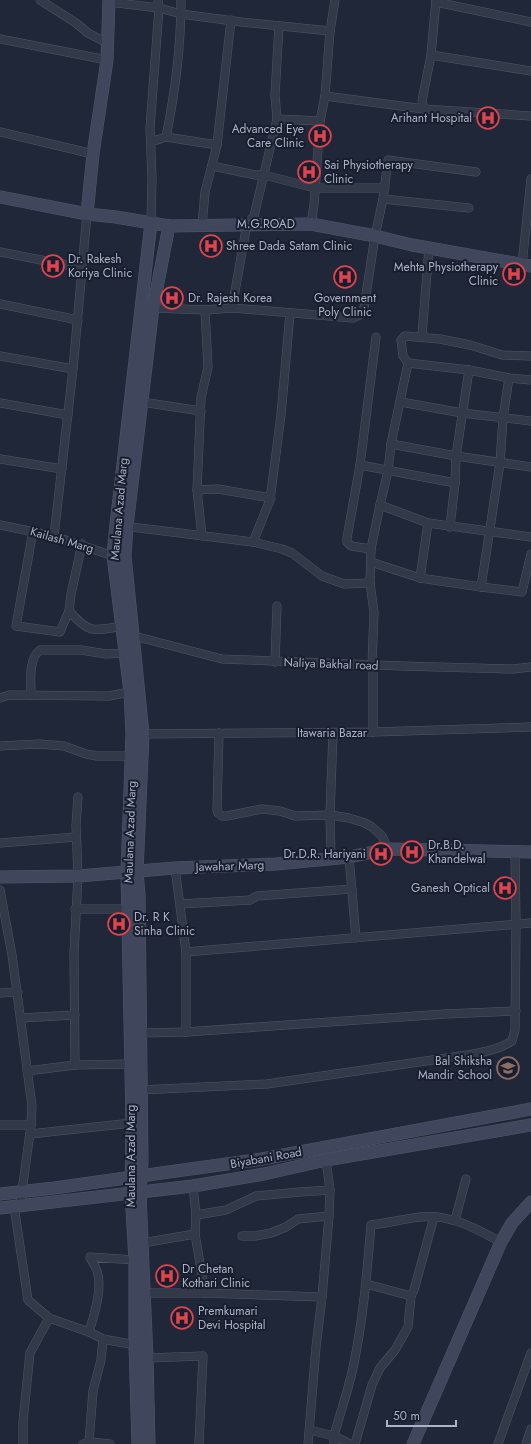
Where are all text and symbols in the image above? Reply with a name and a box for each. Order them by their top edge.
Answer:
hospital icon: Arihant Hospital [475,105,501,131]
place label: Arihant Hospital [391,109,472,127]
place label: Advanced Eye Care Clinic [232,120,304,152]
hospital icon: Advanced Eye Care Clinic [307,123,333,149]
place label: Sai Physiotherapy Clinic [324,156,414,188]
hospital icon: Sai Physiotherapy Clinic [296,159,322,185]
street label: M.G.ROAD [237,215,295,233]
hospital icon: Shree Dada Satam Clinic [198,233,224,259]
place label: Shree Dada Satam Clinic [226,237,352,255]
place label: Dr. Rakesh Koriya Clinic [68,250,132,282]
hospital icon: Dr. Rakesh Koriya Clinic [40,253,66,279]
place label: Mehta Physiotherapy Clinic [394,258,499,290]
hospital icon: Mehta Physiotherapy Clinic [501,261,527,287]
hospital icon: Government Poly Clinic [332,264,358,290]
hospital icon: Dr. Rajesh Korea [159,285,185,311]
place label: Dr. Rajesh Korea [188,289,272,307]
place label: Government Poly Clinic [314,289,376,321]
street label: Maulana Azad Marg [106,457,132,561]
street label: Kailash Marg [28,522,96,558]
street label: Naliya Bakhal road [283,653,379,675]
street label: Itawaria Bazar [297,724,368,742]
street label: Maulana Azad Marg [119,780,141,884]
place label: Dr.B.D. Khandelwal [428,836,486,868]
hospital icon: Dr.B.D. Khandelwal [399,839,425,865]
hospital icon: Dr.D.R. Hariyani [368,841,394,867]
place label: Dr.D.R. Hariyani [283,845,366,863]
street label: Jawahar Marg [193,856,265,876]
hospital icon: Ganesh Optical [492,875,518,901]
place label: Ganesh Optical [411,879,490,897]
place label: Dr. R K Sinha Clinic [134,908,195,940]
hospital icon: Dr. R K Sinha Clinic [106,911,132,937]
place label: Bal Shiksha Mandir School [418,1052,492,1084]
school or university icon: Bal Shiksha Mandir School [495,1055,521,1081]
street label: Maulana Azad Marg [122,1105,140,1207]
street label: Biyabani Road [229,1143,303,1173]
place label: Dr Chetan Kothari Clinic [182,1260,250,1292]
hospital icon: Dr Chetan Kothari Clinic [154,1263,180,1289]
place label: Premkumari Devi Hospital [198,1302,266,1334]
hospital icon: Premkumari Devi Hospital [169,1305,195,1331]
scale bar [387,1402,456,1428]
text: 50 m [393,1407,420,1425]

